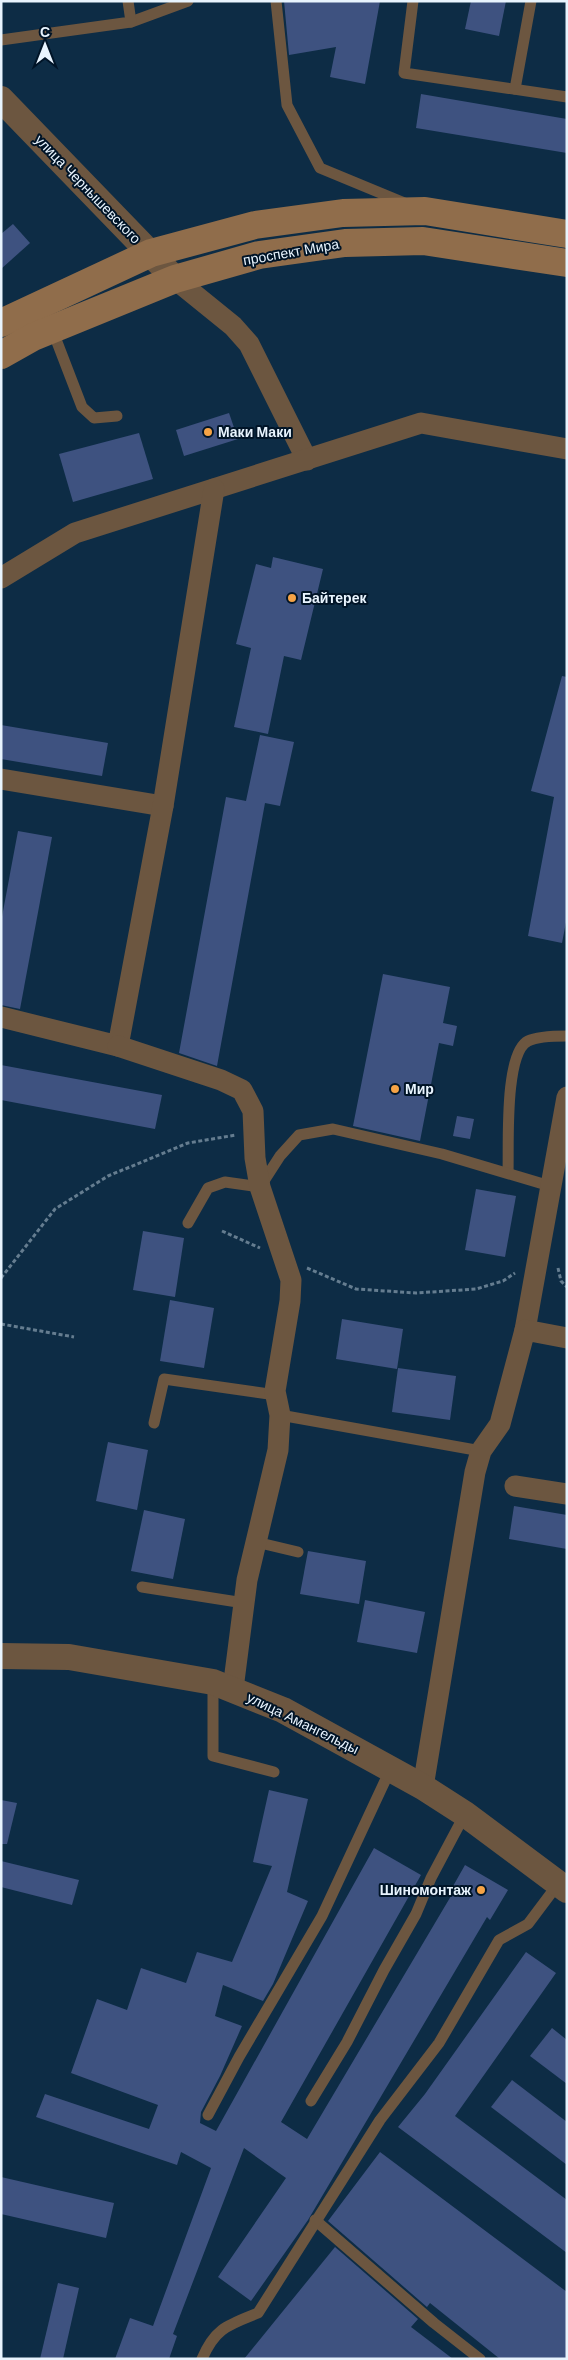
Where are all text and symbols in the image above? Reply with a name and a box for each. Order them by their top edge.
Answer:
north arrow [20,20,70,70]
text: С [40,23,50,41]
street label: улица Чернышевского [31,131,145,248]
street label: проспект Мира [242,235,341,269]
place label: Маки Маки [218,423,292,441]
marker: Маки Маки [202,426,214,438]
place label: Байтерек [302,589,367,607]
marker: Байтерек [286,592,298,604]
place label: Мир [405,1080,434,1098]
marker: Мир [389,1083,401,1095]
street label: улица Амангельды [244,1688,362,1758]
place label: Шиномонтаж [380,1881,472,1899]
marker: Шиномонтаж [475,1884,487,1896]

